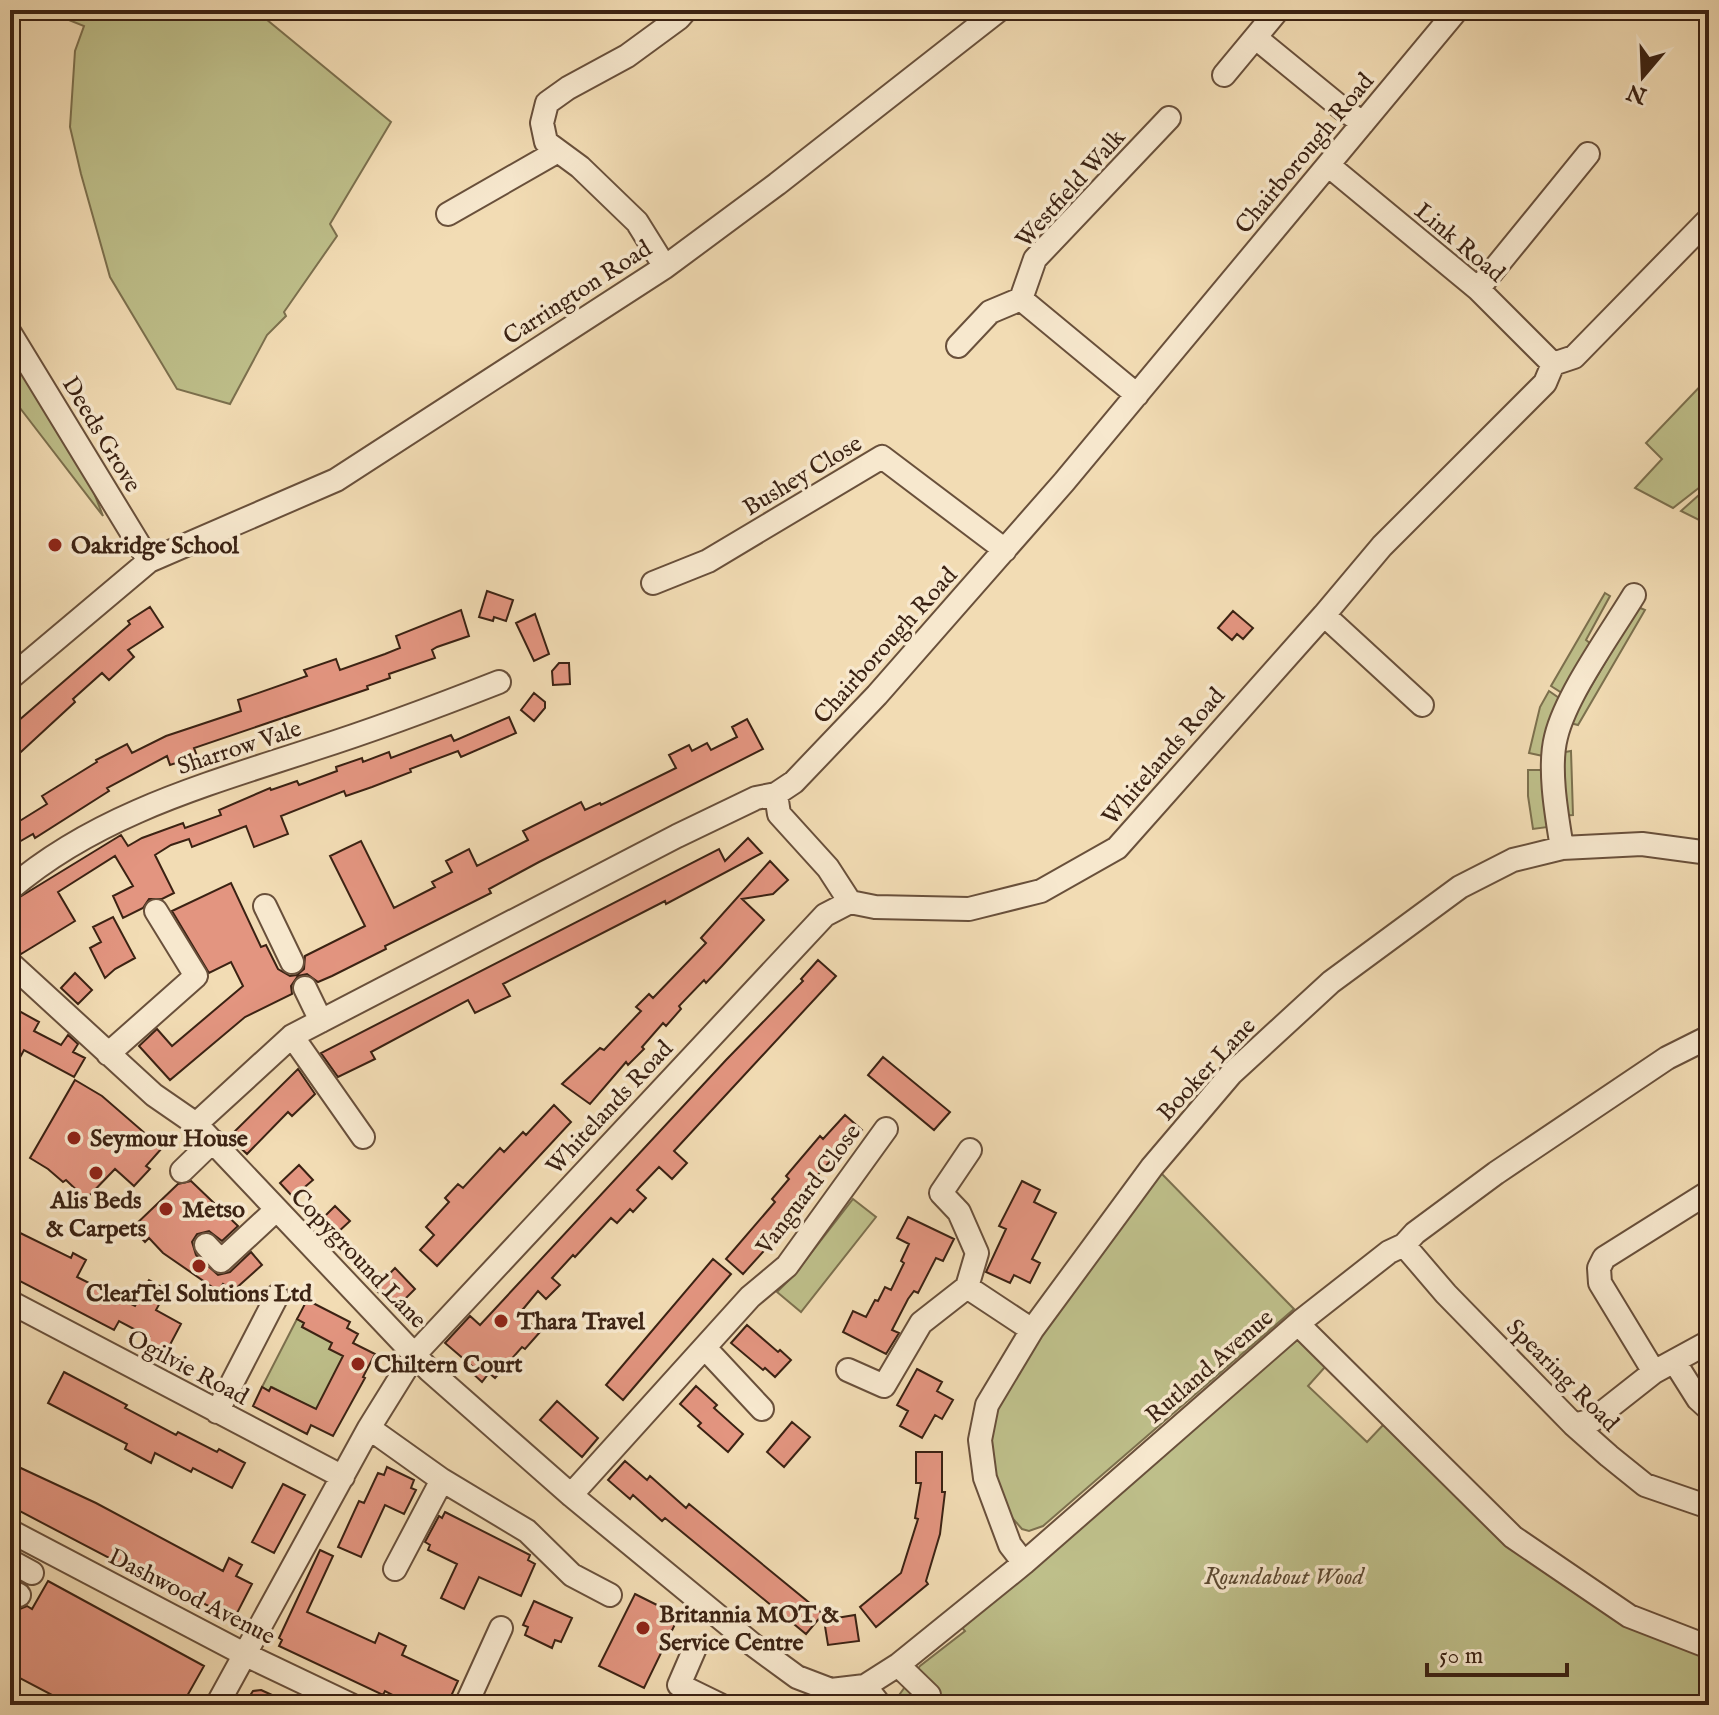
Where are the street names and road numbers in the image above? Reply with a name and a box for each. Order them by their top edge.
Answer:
street label: Chairborough Road [1229,67,1382,241]
street label: Westfield Walk [1009,123,1133,255]
street label: Link Road [1407,196,1511,290]
street label: Carrington Road [498,234,658,353]
street label: Deeds Grove [54,371,147,498]
street label: Bushey Close [738,429,868,524]
street label: Chairborough Road [807,561,965,731]
street label: Whitelands Road [1096,681,1233,832]
street label: Sharrow Vale [173,714,305,783]
street label: Booker Lane [1151,1012,1263,1128]
street label: Whitelands Road [540,1034,680,1182]
street label: Vanguard Close [749,1118,869,1262]
street label: Copyground Lane [283,1182,433,1336]
street label: Rutland Avenue [1139,1303,1281,1431]
street label: Spearing Road [1499,1313,1625,1439]
street label: Ogilvie Road [121,1323,253,1413]
street label: Dashwood Avenue [103,1542,280,1653]

